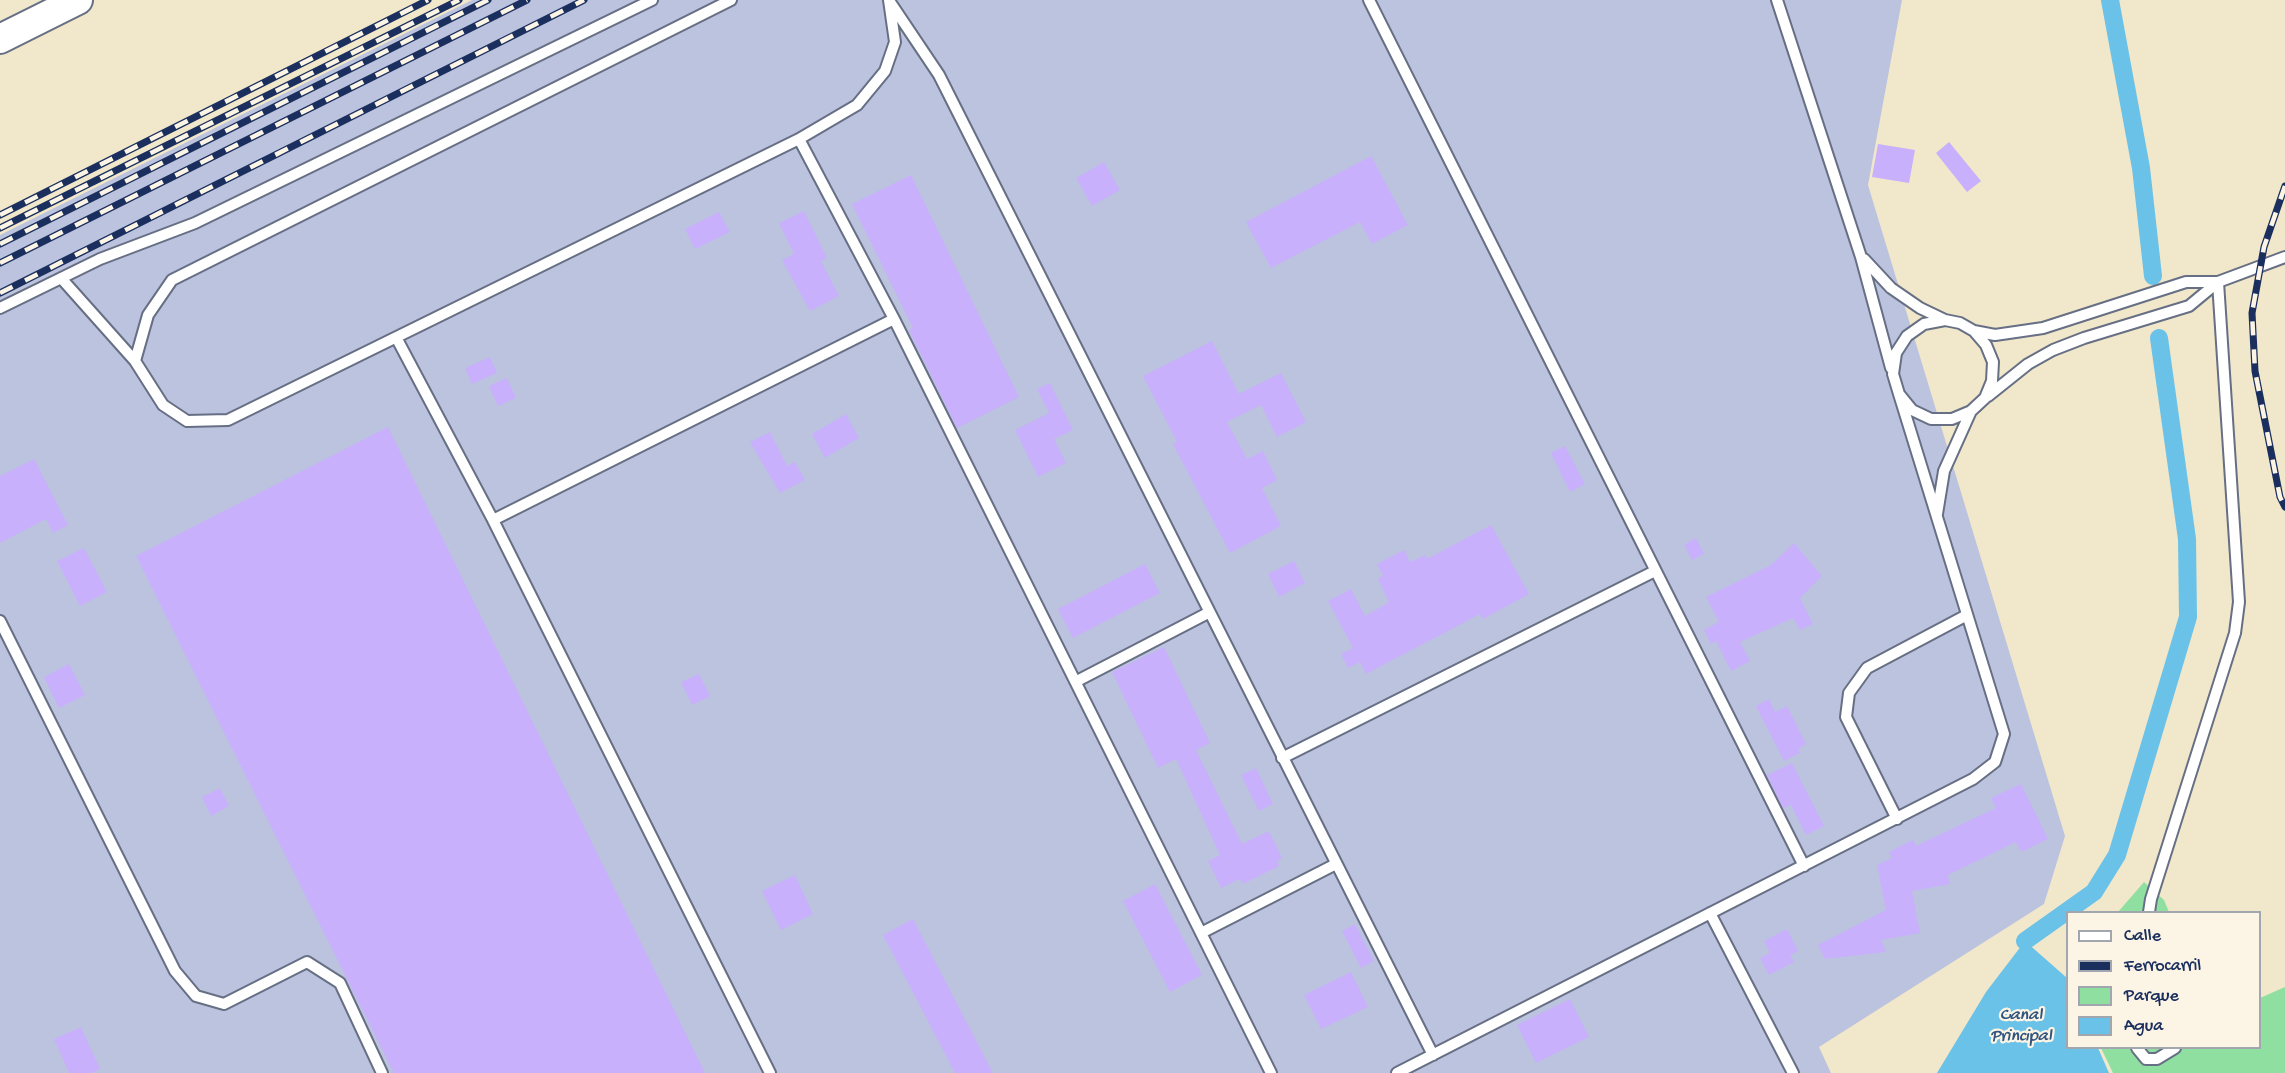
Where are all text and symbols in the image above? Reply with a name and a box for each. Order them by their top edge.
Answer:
legend [2066,911,2261,1049]
text: Calle [2124,926,2161,947]
text: Ferrocarril [2124,956,2201,977]
text: Parque [2124,986,2179,1007]
water label: Canal Principal [1990,1005,2052,1048]
text: Agua [2124,1016,2163,1037]

